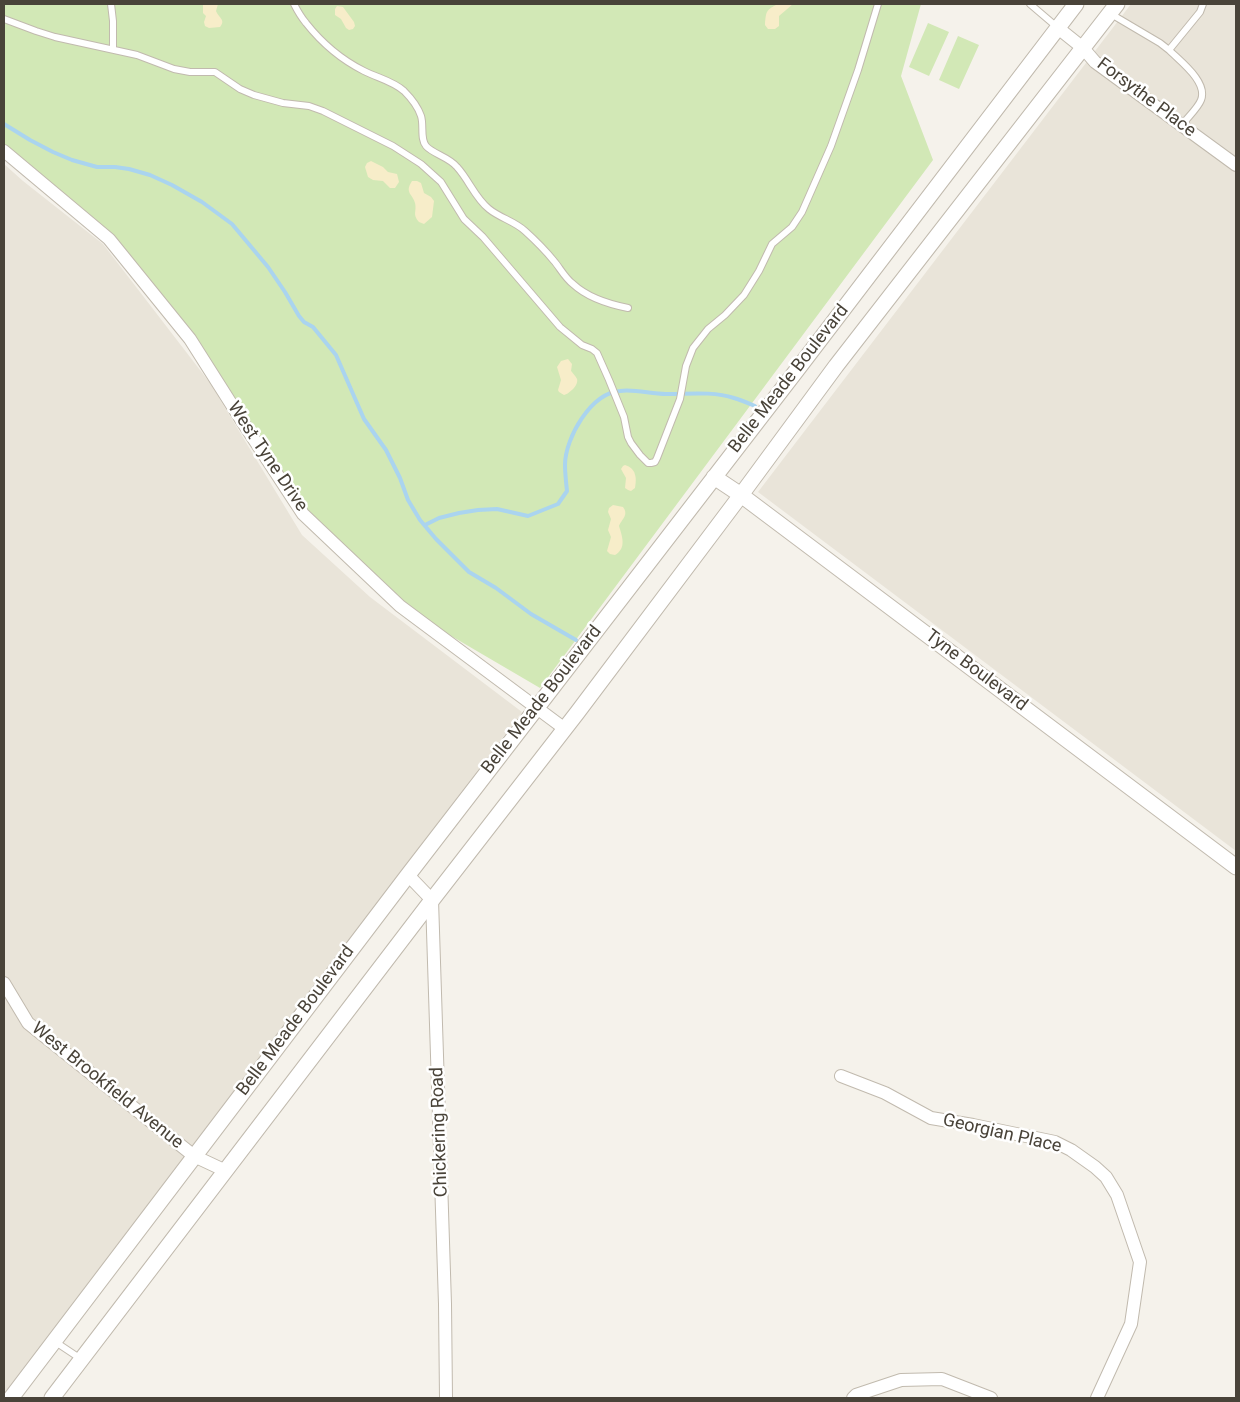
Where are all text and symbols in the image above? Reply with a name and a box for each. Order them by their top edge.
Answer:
street label: Forsythe Place [1092,54,1200,142]
street label: Belle Meade Boulevard [724,300,854,458]
street label: West Tyne Drive [222,398,312,516]
street label: Belle Meade Boulevard [477,621,607,779]
street label: Tyne Boulevard [921,626,1031,716]
street label: Belle Meade Boulevard [232,942,360,1100]
street label: West Brookfield Avenue [27,1018,187,1154]
street label: Chickering Road [427,1067,453,1197]
street label: Georgian Place [941,1110,1063,1158]

